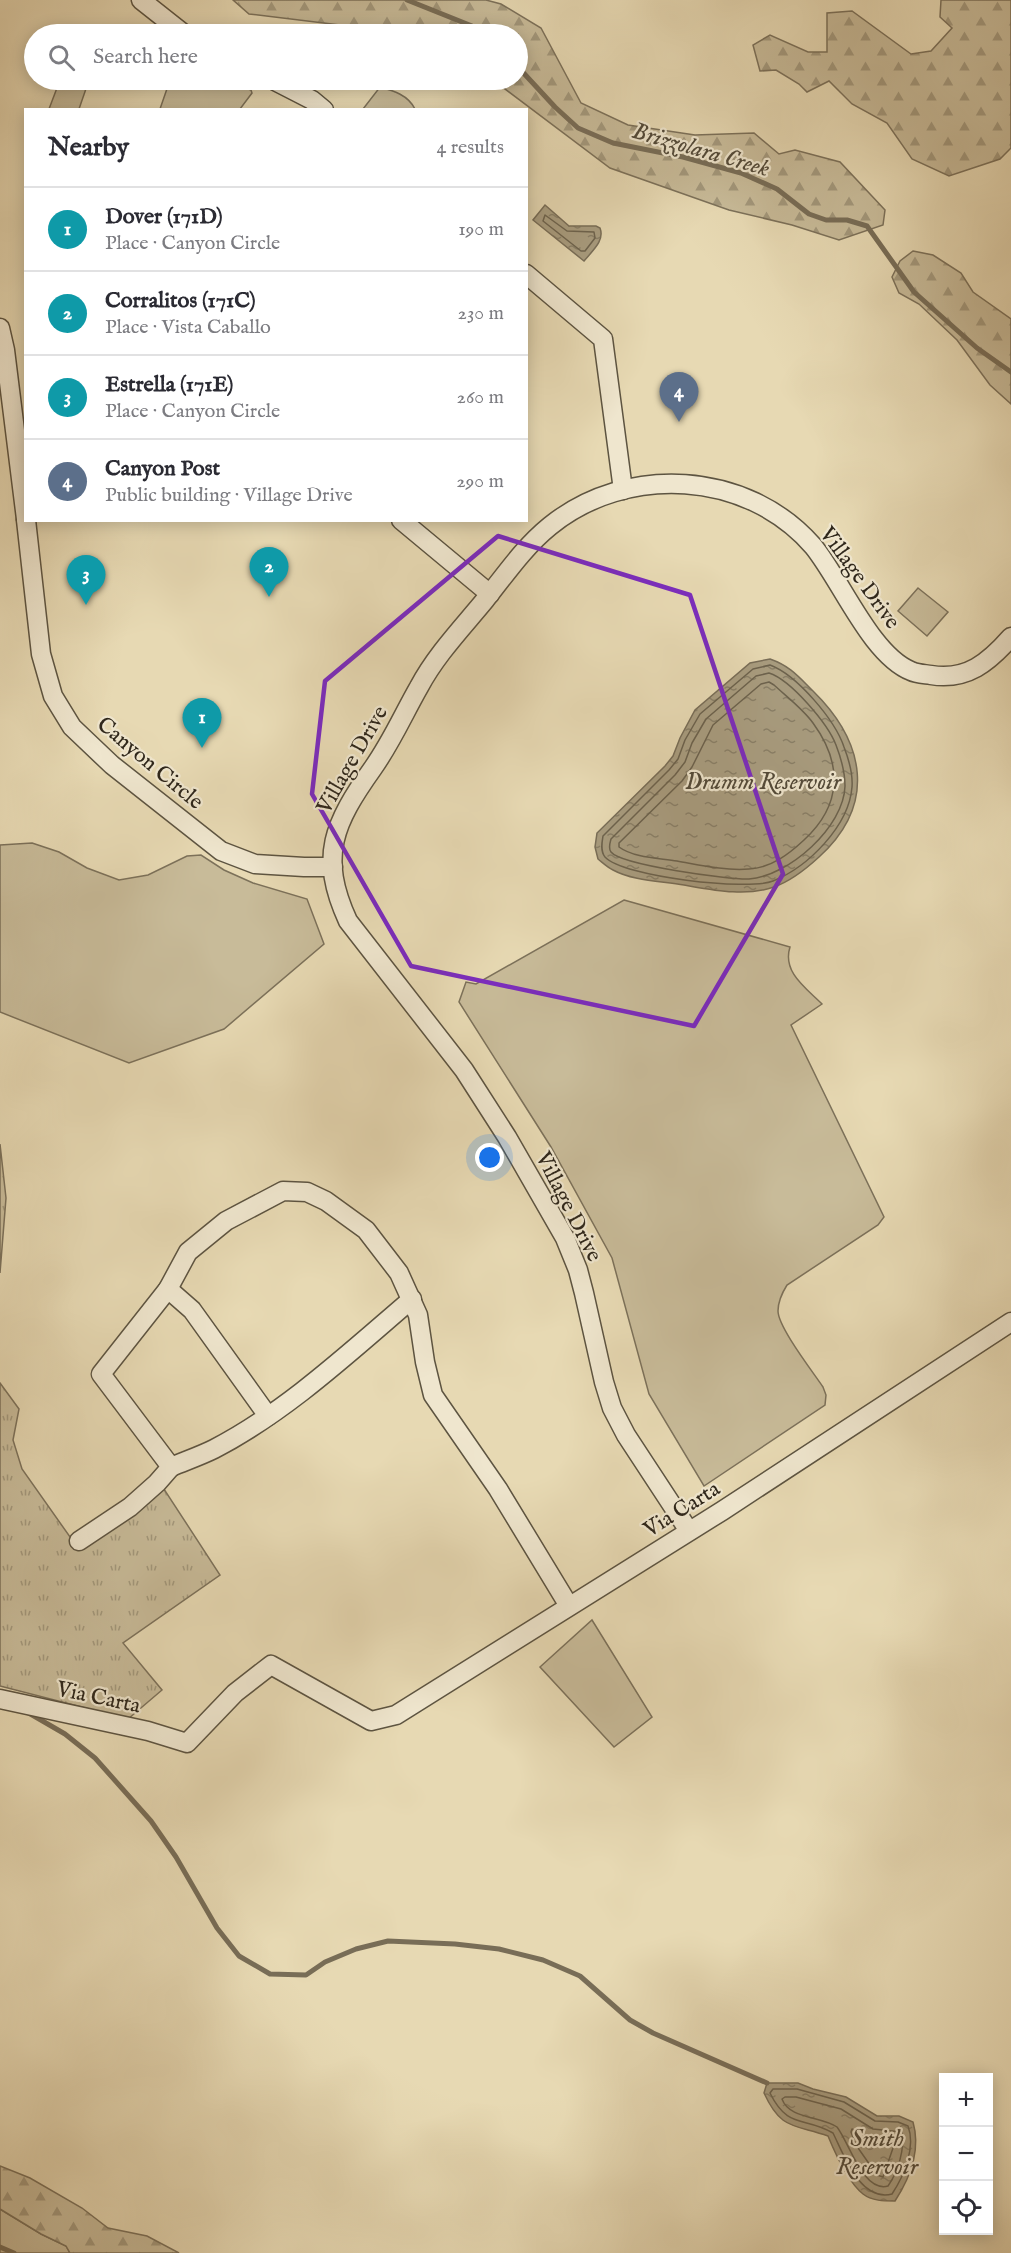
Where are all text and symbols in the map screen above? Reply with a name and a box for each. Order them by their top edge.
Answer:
search box [24,24,528,90]
icon: search [45,41,78,74]
text: Search here [93,43,198,71]
water label: Brizzolara Creek [628,116,773,185]
text: Nearby [48,131,129,164]
text: 4 results [437,135,504,160]
text: Dover (171D) [105,203,223,231]
text: 1 [64,217,71,242]
text: 190 m [458,217,504,242]
text: Place · Canyon Circle [105,231,280,256]
text: Corralitos (171C) [105,287,256,315]
text: 2 [63,301,72,326]
text: 230 m [458,301,504,326]
text: Place · Vista Caballo [105,315,271,340]
text: Estrella (171E) [105,371,233,399]
pin: 4 [660,372,698,422]
text: 3 [64,385,71,410]
text: 260 m [457,385,504,410]
text: Place · Canyon Circle [105,399,280,424]
text: Canyon Post [105,455,220,483]
text: 4 [63,469,72,494]
text: 290 m [456,469,504,494]
text: Public building · Village Drive [105,483,353,508]
street label: Village Drive [812,521,906,635]
pin: 2 [250,548,288,597]
pin: 3 [66,556,106,605]
pin: 1 [182,698,222,748]
street label: Village Drive [310,701,395,820]
street label: Canyon Circle [91,711,209,816]
water label: Drumm Reservoir [685,767,843,798]
your location [475,1143,504,1172]
street label: Village Drive [528,1146,608,1267]
street label: Via Carta [638,1475,726,1545]
street label: Via Carta [53,1675,144,1721]
map controls [939,2073,993,2235]
button: + [939,2073,993,2127]
water label: Smith Reservoir [836,2124,920,2183]
button: − [939,2127,993,2181]
button: locate [939,2181,993,2235]

